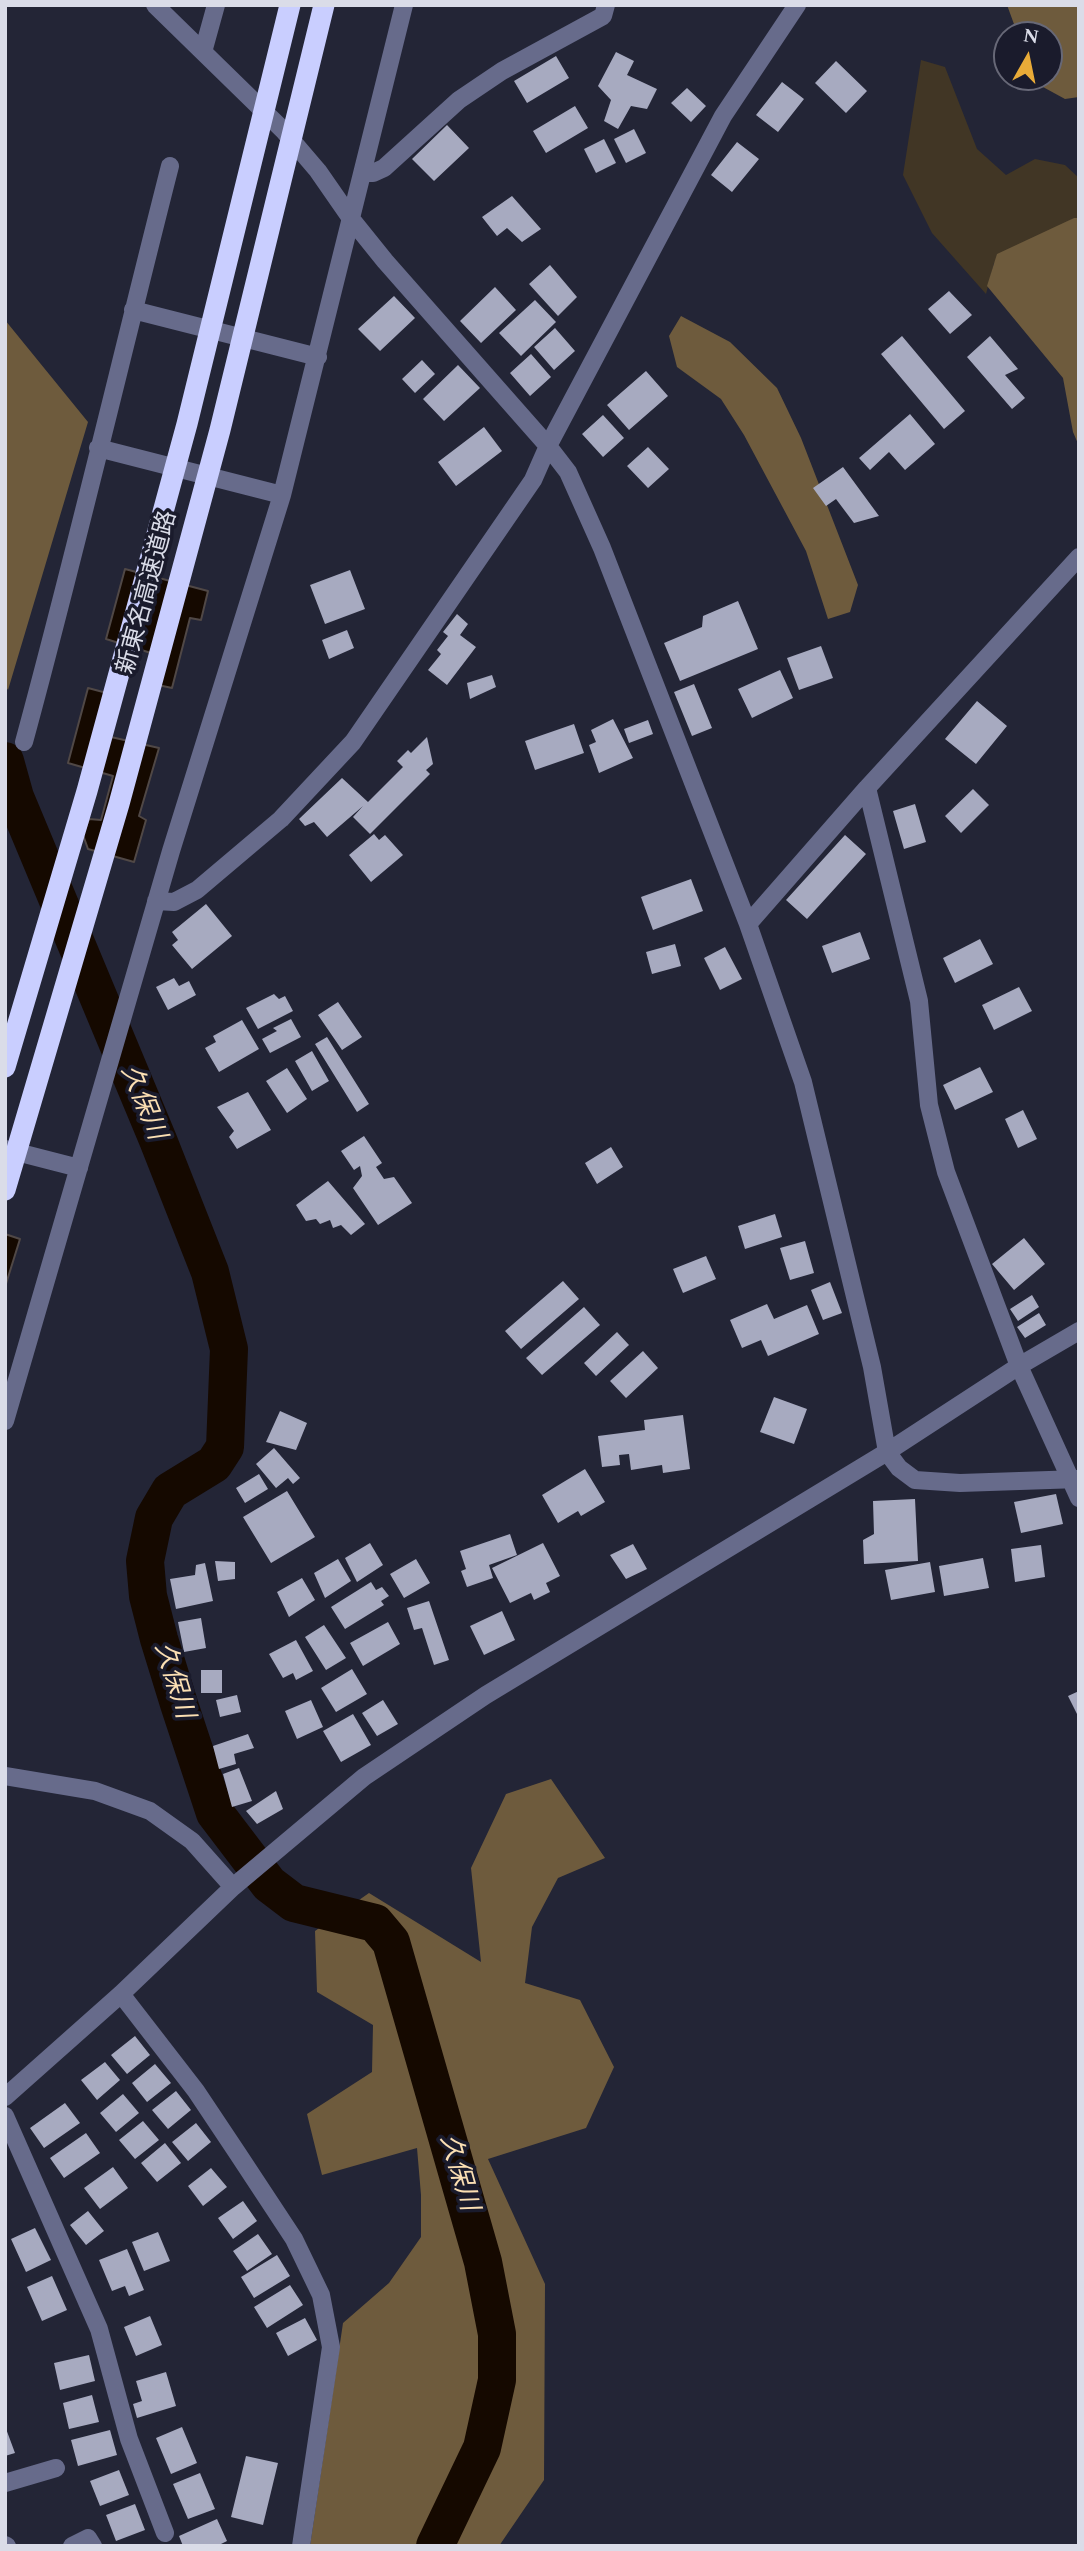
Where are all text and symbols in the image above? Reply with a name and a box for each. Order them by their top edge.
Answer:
north arrow [993,21,1063,91]
text: N [1021,21,1041,52]
street label: 新東名高速道路 [113,508,185,678]
water label: 久保川 [112,1061,170,1145]
water label: 久保川 [146,1639,198,1723]
water label: 久保川 [431,2131,483,2215]

